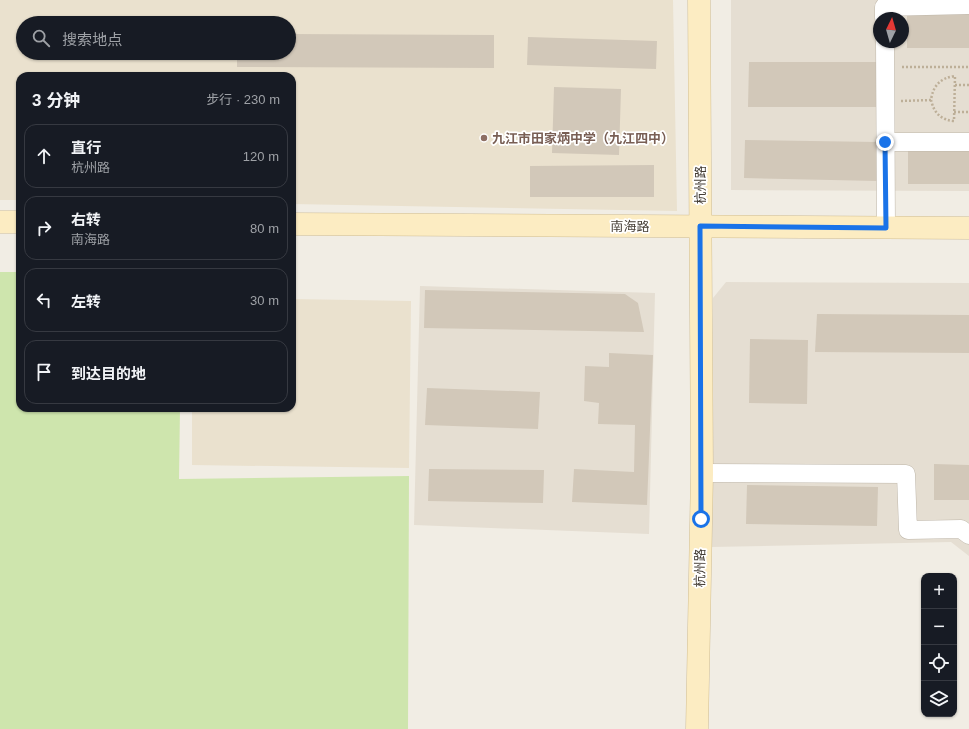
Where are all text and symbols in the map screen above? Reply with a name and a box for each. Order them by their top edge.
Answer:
north arrow [873,12,909,48]
search box [16,16,296,60]
icon: search [30,27,52,49]
text: 搜索地点 [62,31,122,48]
text: 3 分钟 [32,91,80,110]
text: 步行 · 230 m [206,92,280,107]
place label: 九江市田家炳中学（九江四中） [492,131,674,146]
marker: 九江市田家炳中学（九江四中） [479,133,489,143]
route end [876,133,894,151]
text: 直行 [71,139,101,156]
icon: ahead [33,145,55,167]
text: 120 m [243,149,279,164]
text: 杭州路 [71,160,110,175]
street label: 杭州路 [693,165,708,205]
text: 右转 [71,211,101,228]
icon: right [33,217,55,239]
street label: 南海路 [610,219,650,234]
text: 80 m [250,221,279,236]
text: 南海路 [71,232,110,247]
icon: left [33,289,55,311]
text: 左转 [71,293,101,310]
text: 30 m [250,293,279,308]
icon: arrive [33,361,55,383]
text: 到达目的地 [71,365,146,382]
route start [692,510,710,528]
street label: 杭州路 [692,548,708,588]
map controls [921,573,957,717]
button: + [921,573,957,609]
button: − [921,609,957,645]
button: locate [921,645,957,681]
button: layers [921,681,957,717]

